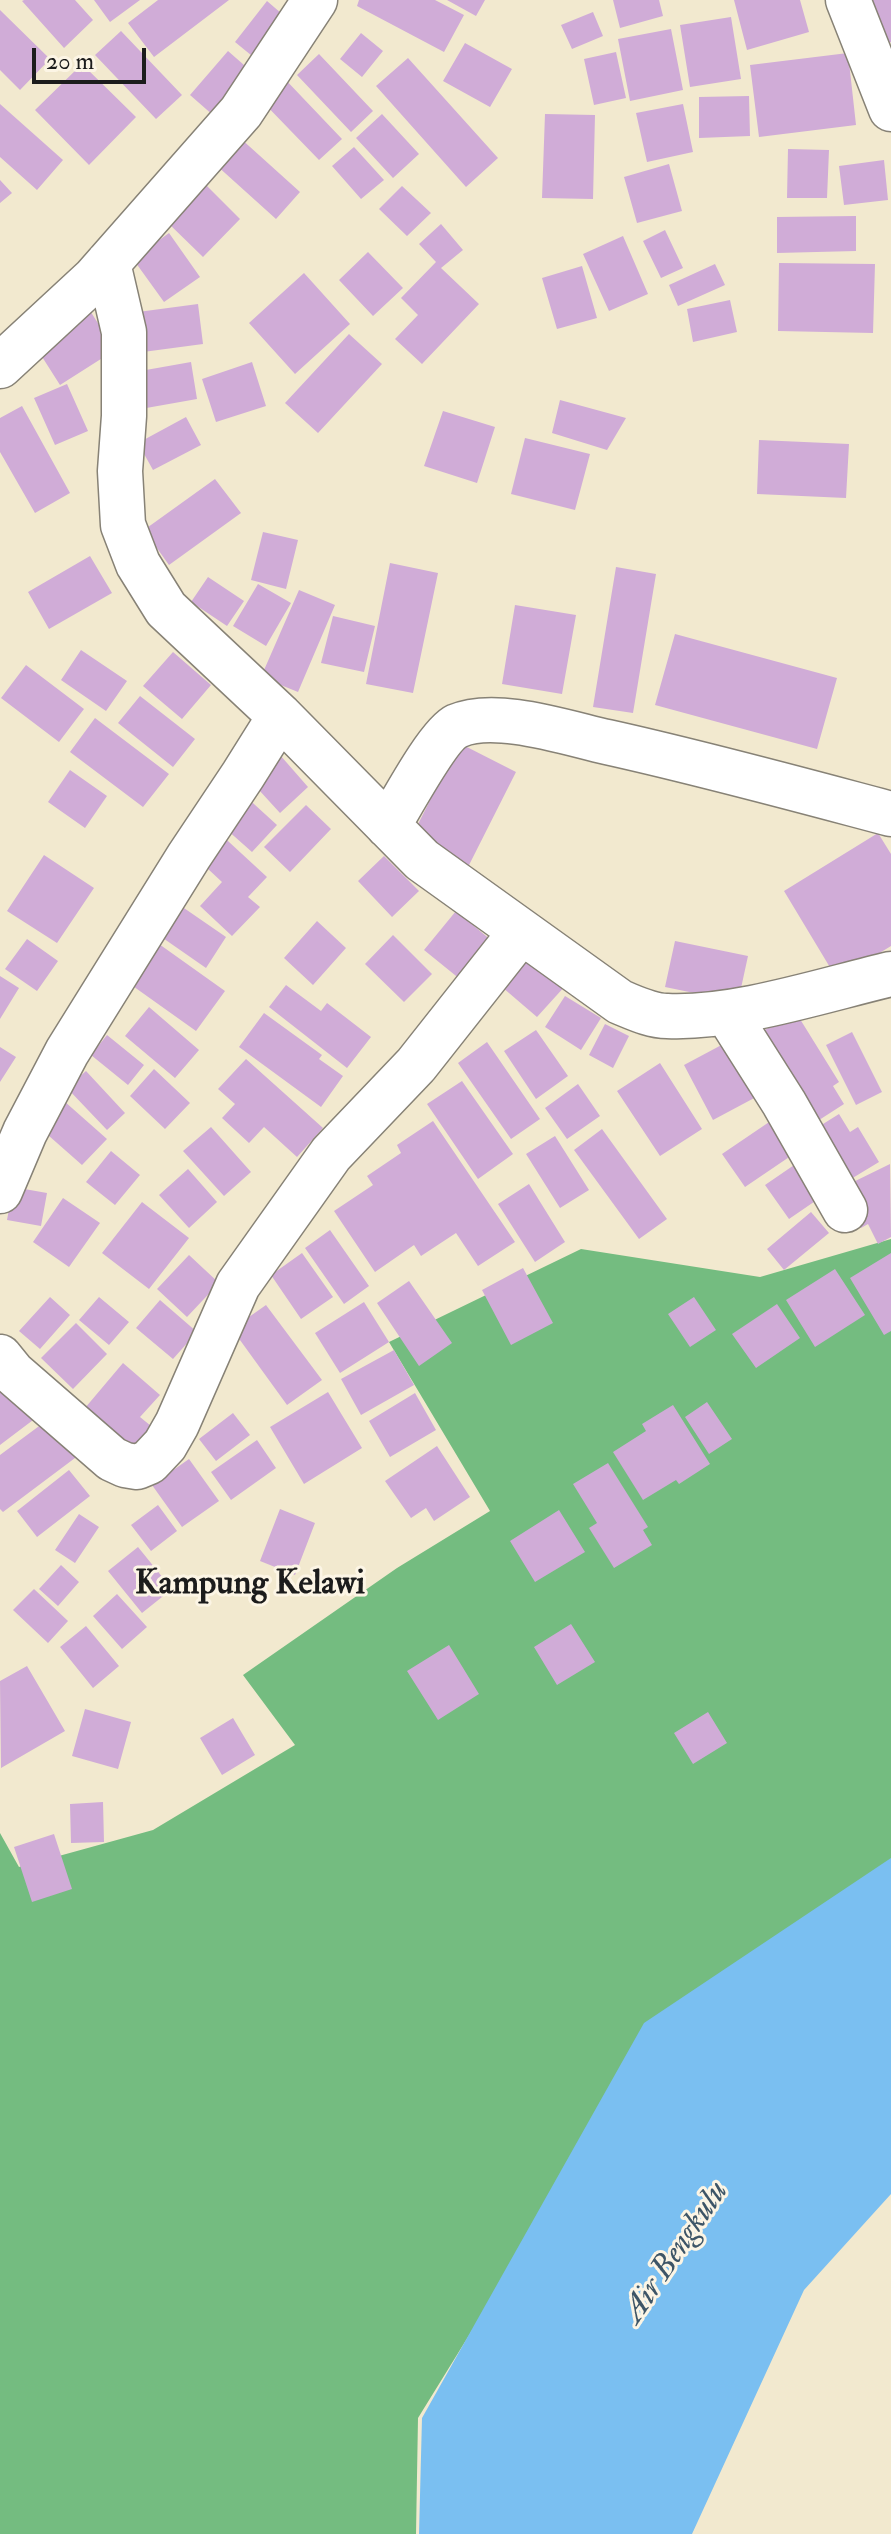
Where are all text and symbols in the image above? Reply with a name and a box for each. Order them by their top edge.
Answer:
scale bar [36,32,150,82]
text: 20 m [46,46,94,77]
district label: Kampung Kelawi [135,1566,365,1606]
water label: Air Bengkulu [616,2175,738,2331]

